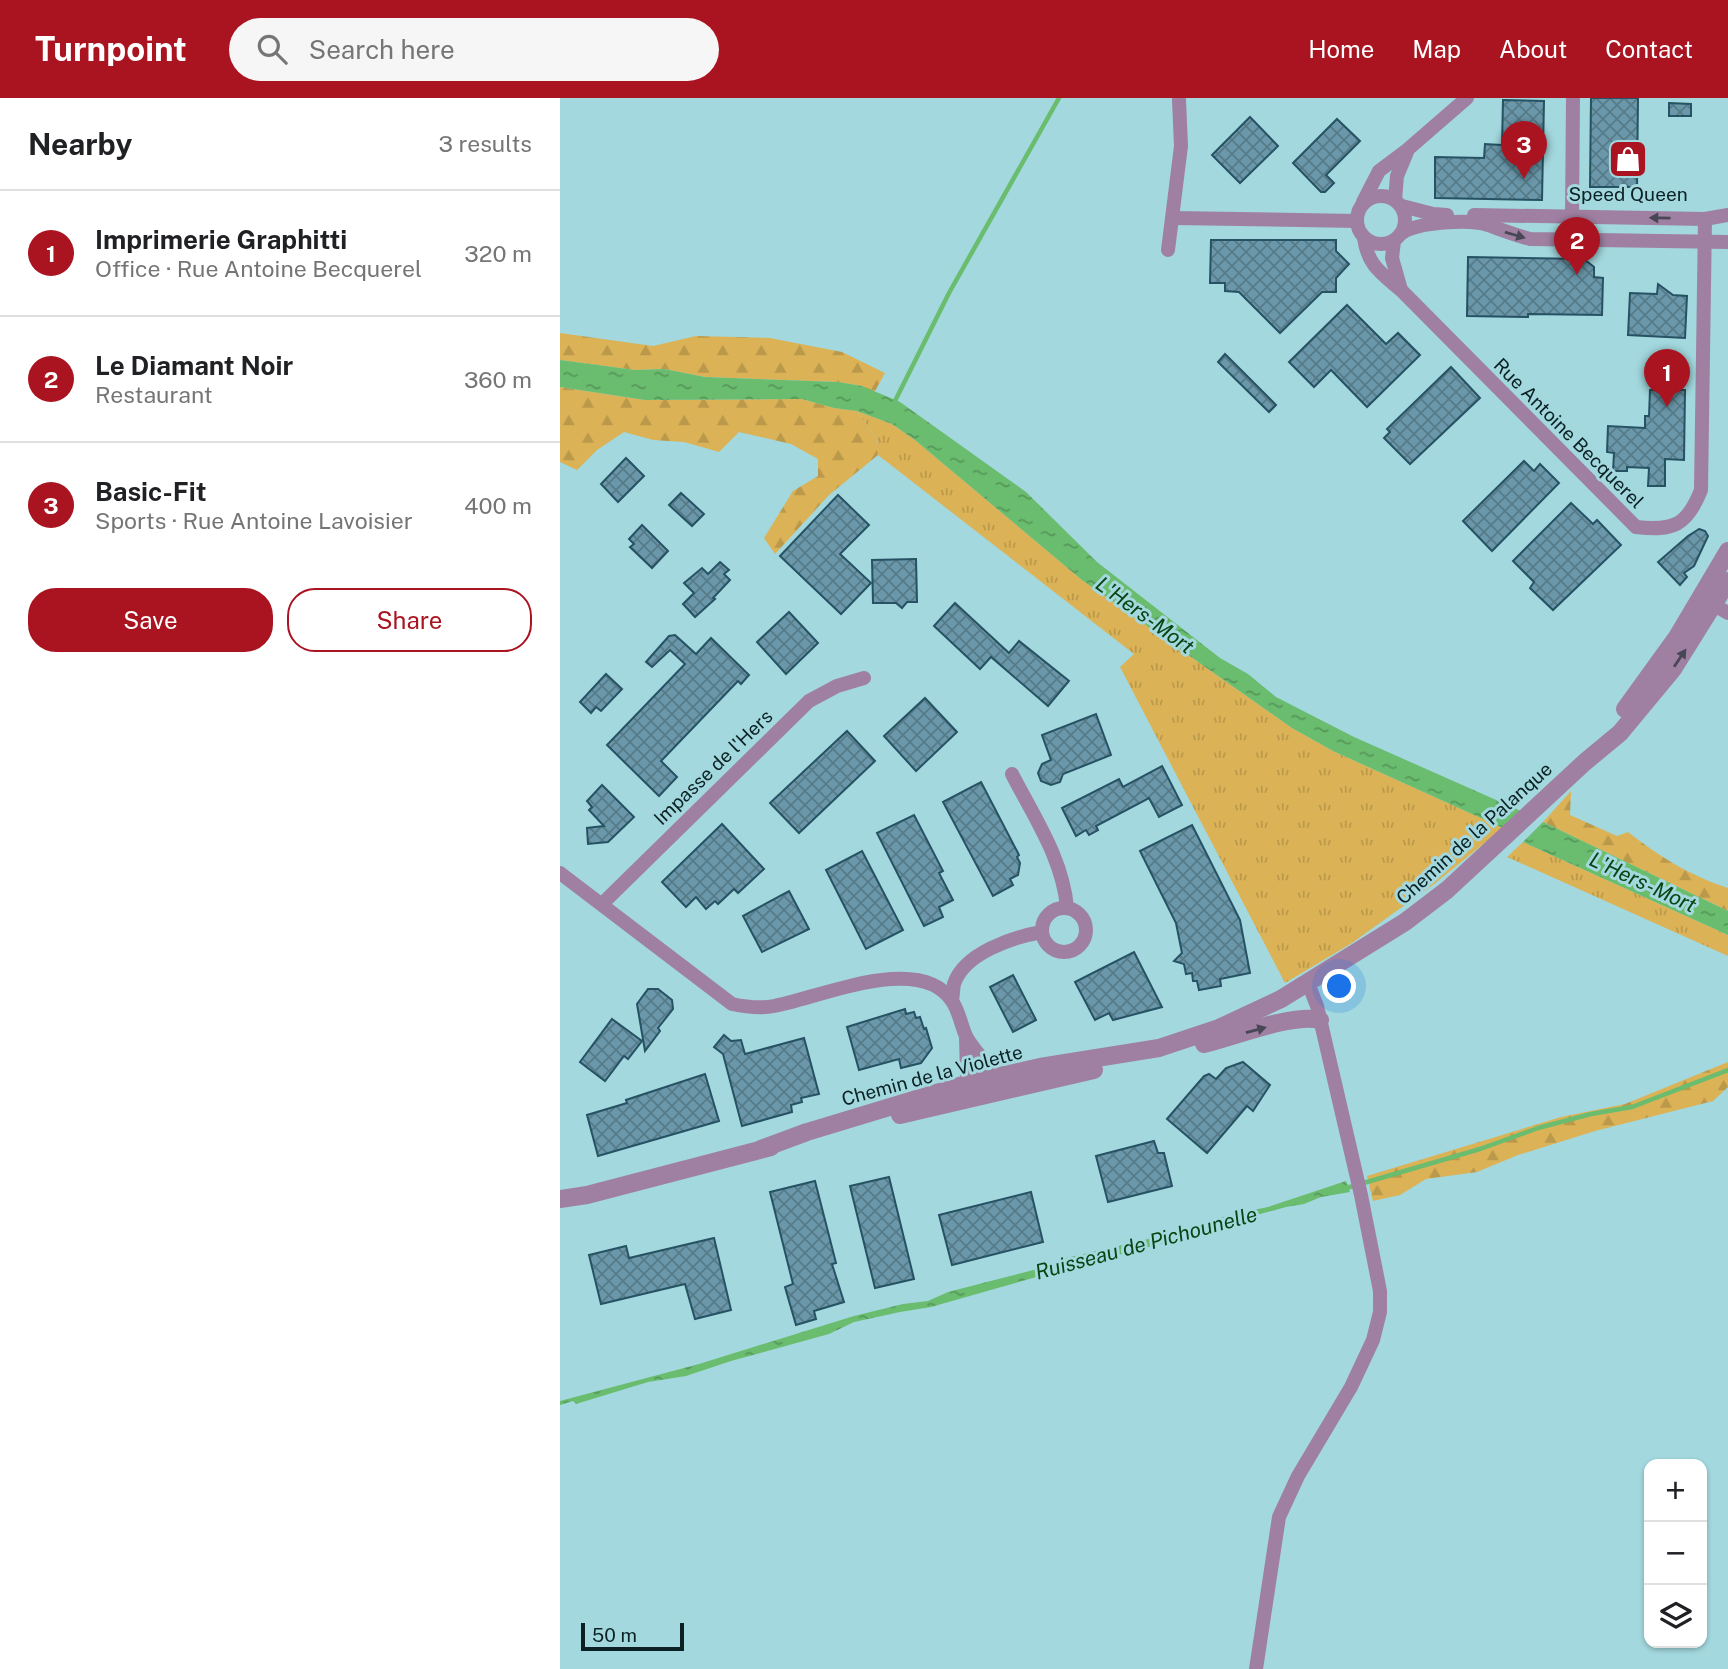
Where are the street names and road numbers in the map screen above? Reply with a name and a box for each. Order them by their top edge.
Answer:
street label: Rue Antoine Becquerel [1490,354,1648,512]
street label: Impasse de l'Hers [649,705,777,829]
street label: Chemin de la Palanque [1392,757,1556,909]
street label: Chemin de la Violette [839,1040,1025,1110]

